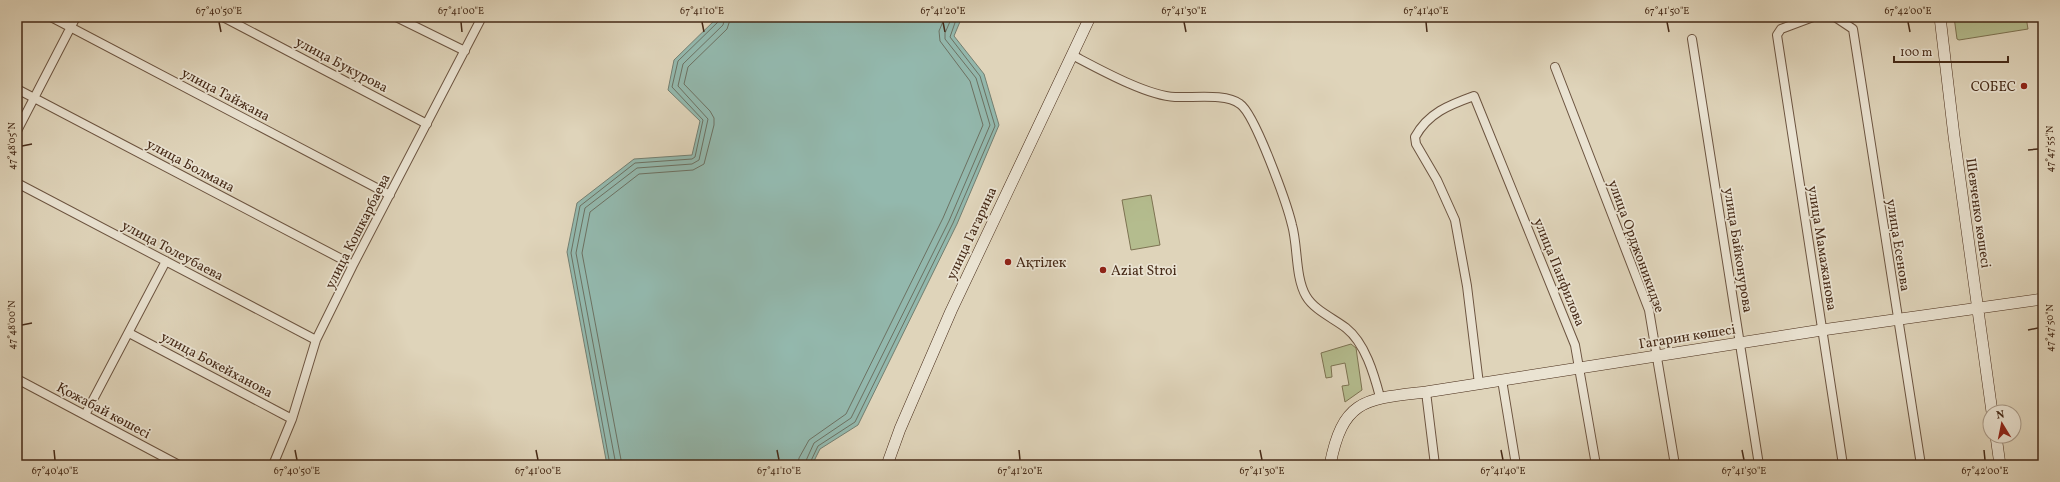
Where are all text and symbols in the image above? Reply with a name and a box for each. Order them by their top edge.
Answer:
text: 67°40'50"E [196,4,242,18]
text: 67°41'00"E [438,4,484,18]
text: 67°41'10"E [680,4,724,18]
text: 67°41'20"E [920,4,966,18]
text: 67°41'30"E [1162,4,1206,18]
text: 67°41'40"E [1404,4,1448,18]
text: 67°41'50"E [1645,4,1689,18]
text: 67°42'00"E [1884,4,1932,18]
street label: улица Букурова [292,33,391,98]
scale bar [1894,38,2008,64]
text: 100 m [1900,45,1933,61]
street label: улица Тайжана [178,64,273,127]
place label: СОБЕС [1971,78,2016,97]
marker: СОБЕС [2019,81,2029,91]
text: 47°48'05"N [5,121,19,170]
text: 47°47'55"N [2043,125,2057,173]
street label: улица Болмана [143,135,238,198]
street label: Шевченко көшесі [1960,157,1995,270]
street label: улица Кошкарбаева [321,171,396,293]
street label: улица Орджоникидзе [1603,177,1669,316]
street label: улица Гагарина [943,184,1002,283]
street label: улица Мамажанова [1802,184,1841,312]
street label: улица Байконурова [1718,186,1757,314]
street label: улица Есенова [1881,198,1914,293]
street label: улица Толеубаева [118,216,227,286]
street label: улица Панфилова [1528,216,1589,330]
place label: Ақтілек [1016,254,1067,273]
marker: Ақтілек [1003,257,1013,267]
place label: Aziat Stroi [1111,262,1177,281]
marker: Aziat Stroi [1098,265,1108,275]
text: 47°48'00"N [5,300,19,350]
text: 47°47'50"N [2043,304,2057,352]
street label: Гагарин көшесі [1637,320,1737,355]
street label: улица Бокейханова [157,328,276,403]
street label: Қожабай көшесі [53,379,154,444]
north arrow [1982,404,2022,444]
text: N [1995,408,2006,424]
text: 67°40'40"E [32,464,78,478]
text: 67°40'50"E [274,464,320,478]
text: 67°41'00"E [515,464,561,478]
text: 67°41'10"E [757,464,801,478]
text: 67°41'20"E [997,464,1043,478]
text: 67°41'30"E [1240,464,1284,478]
text: 67°41'40"E [1481,464,1525,478]
text: 67°41'50"E [1722,464,1766,478]
text: 67°42'00"E [1961,464,2009,478]

